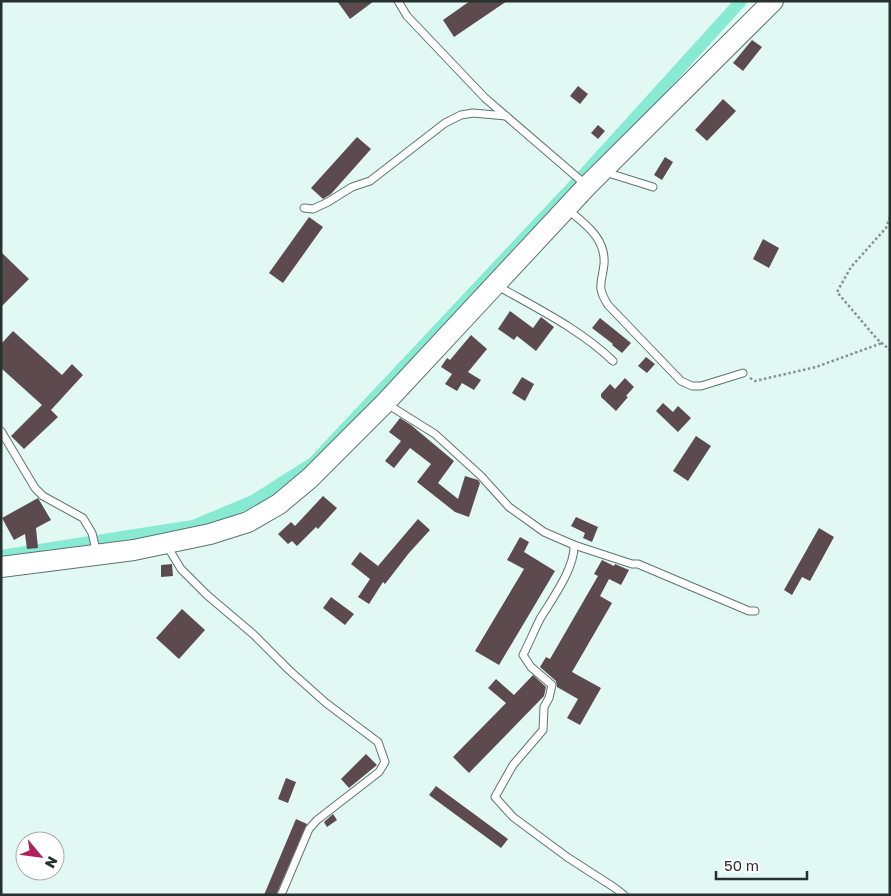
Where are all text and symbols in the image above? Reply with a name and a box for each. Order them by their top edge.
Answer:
north arrow [15,831,65,881]
scale bar [716,848,807,880]
text: N [42,854,62,871]
text: 50 m [724,856,759,874]

